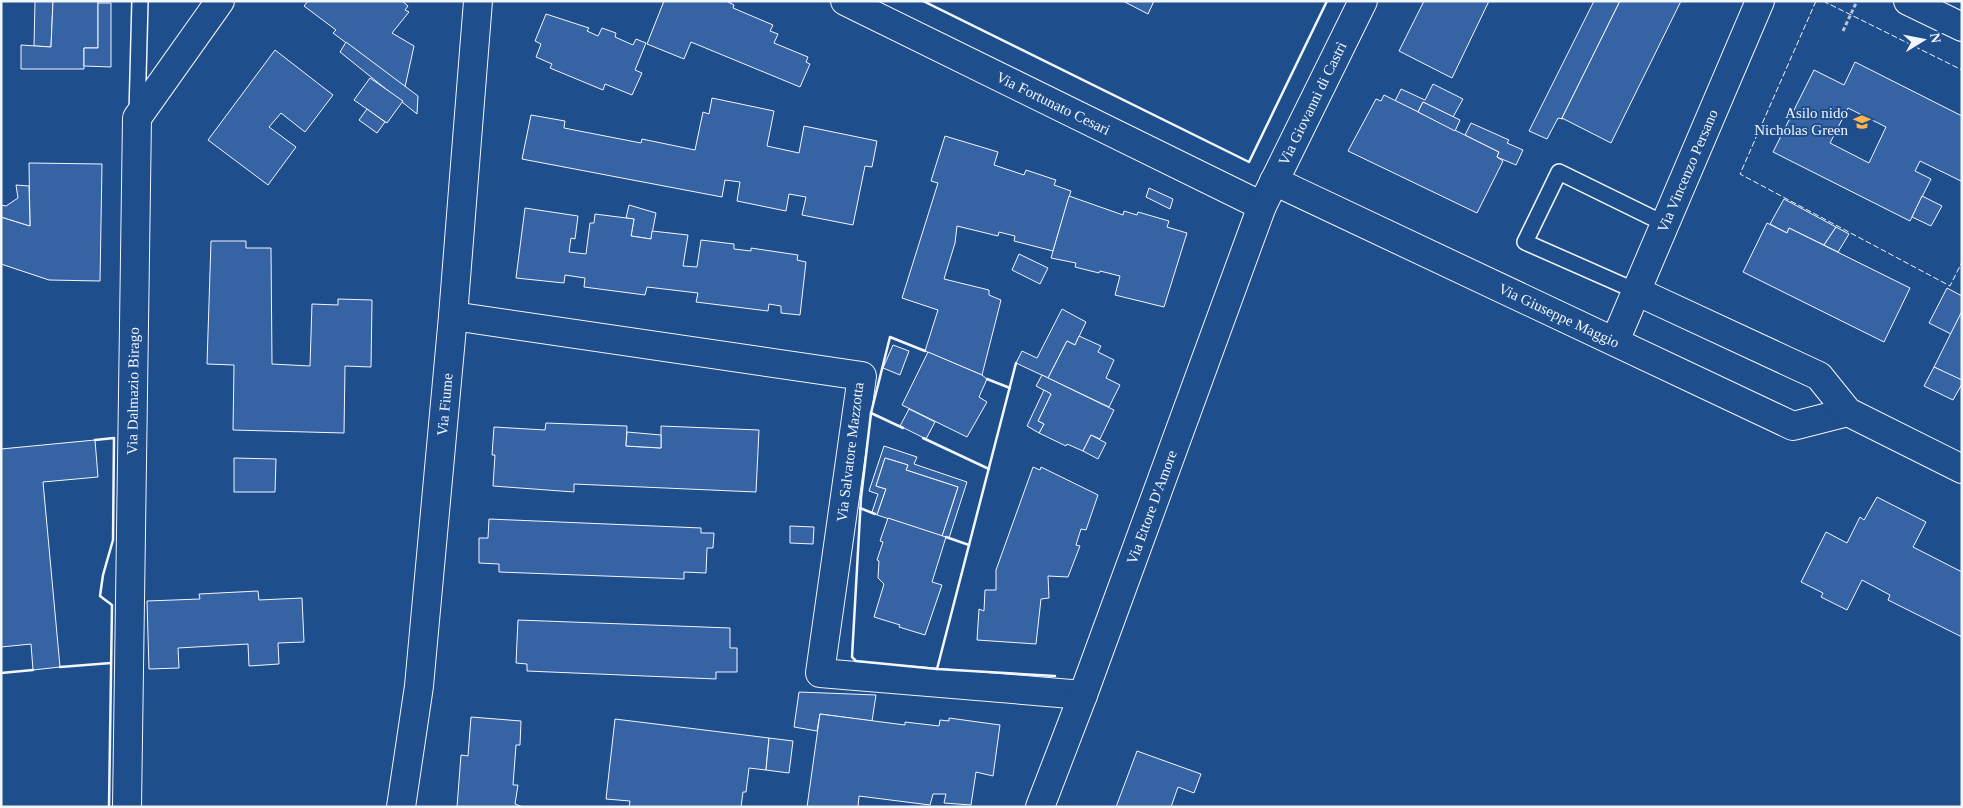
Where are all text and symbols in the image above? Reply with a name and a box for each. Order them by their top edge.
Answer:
north arrow [1898,15,1948,65]
text: N [1927,32,1944,44]
street label: Via Giovanni di Castrì [1275,39,1350,168]
street label: Via Fortunato Cesari [994,69,1113,138]
place label: Asilo nido Nicholas Green [1754,105,1848,138]
street label: Via Vincenzo Persano [1654,107,1721,235]
school or university icon: Asilo nido Nicholas Green [1852,112,1872,132]
street label: Via Giuseppe Maggio [1496,280,1622,351]
street label: Via Dalmazio Birago [124,327,142,455]
street label: Via Fiume [434,372,456,437]
street label: Via Salvatore Mazzotta [833,381,867,523]
street label: Via Ettore D'Amore [1124,448,1180,566]

